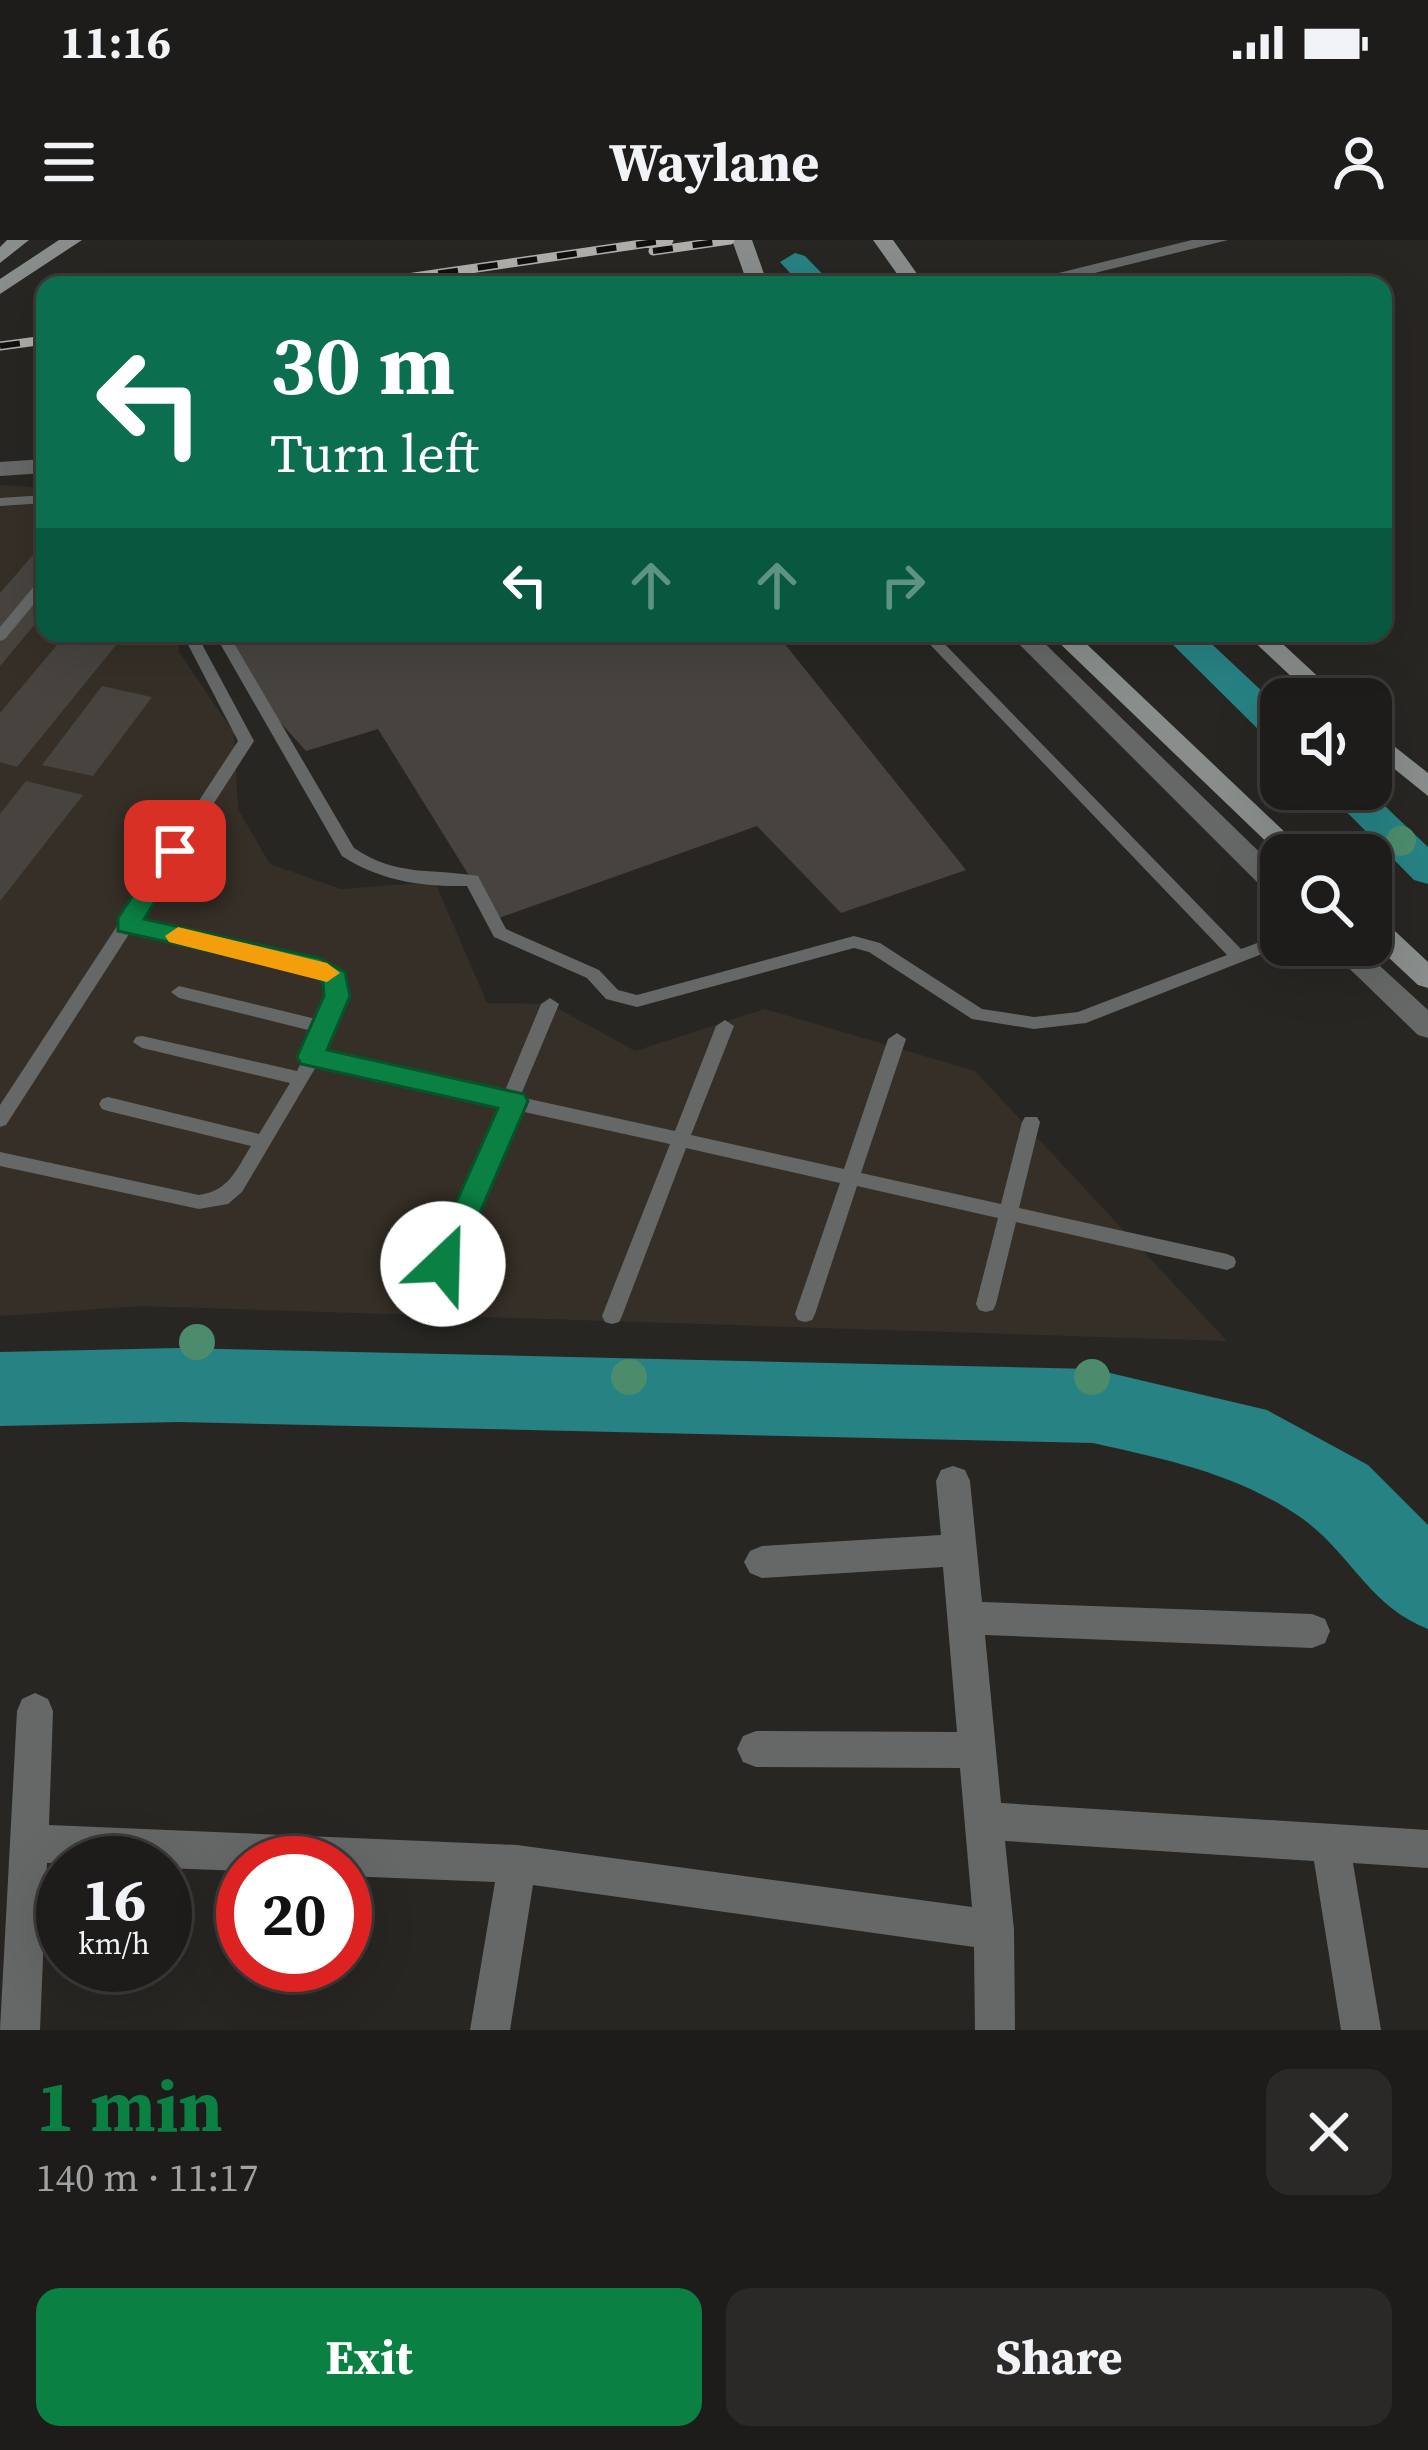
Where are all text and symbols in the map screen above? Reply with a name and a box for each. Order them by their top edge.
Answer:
text: 11:16 [60,11,171,73]
text: Waylane [609,125,819,199]
icon: menu [36,129,102,195]
icon: person [1326,129,1392,195]
text: 30 m [270,307,455,422]
icon: left [72,324,228,480]
text: Turn left [270,416,479,490]
icon: left [492,552,558,618]
icon: ahead [618,552,684,618]
icon: ahead [744,552,810,618]
icon: right [870,552,936,618]
map controls [1260,678,1392,966]
button: sound [1260,678,1392,810]
pin [124,800,226,902]
icon: arrive [142,818,208,884]
button: search [1260,834,1392,966]
position arrow [380,1201,506,1327]
speed limit sign: 20 [216,1836,372,1992]
text: 16 [81,1858,147,1940]
text: km/h [78,1923,150,1964]
text: 1 min [36,2056,223,2155]
button: close [1266,2069,1392,2195]
text: 140 m · 11:17 [36,2151,258,2204]
button: Exit [36,2288,702,2426]
button: Share [726,2288,1392,2426]

